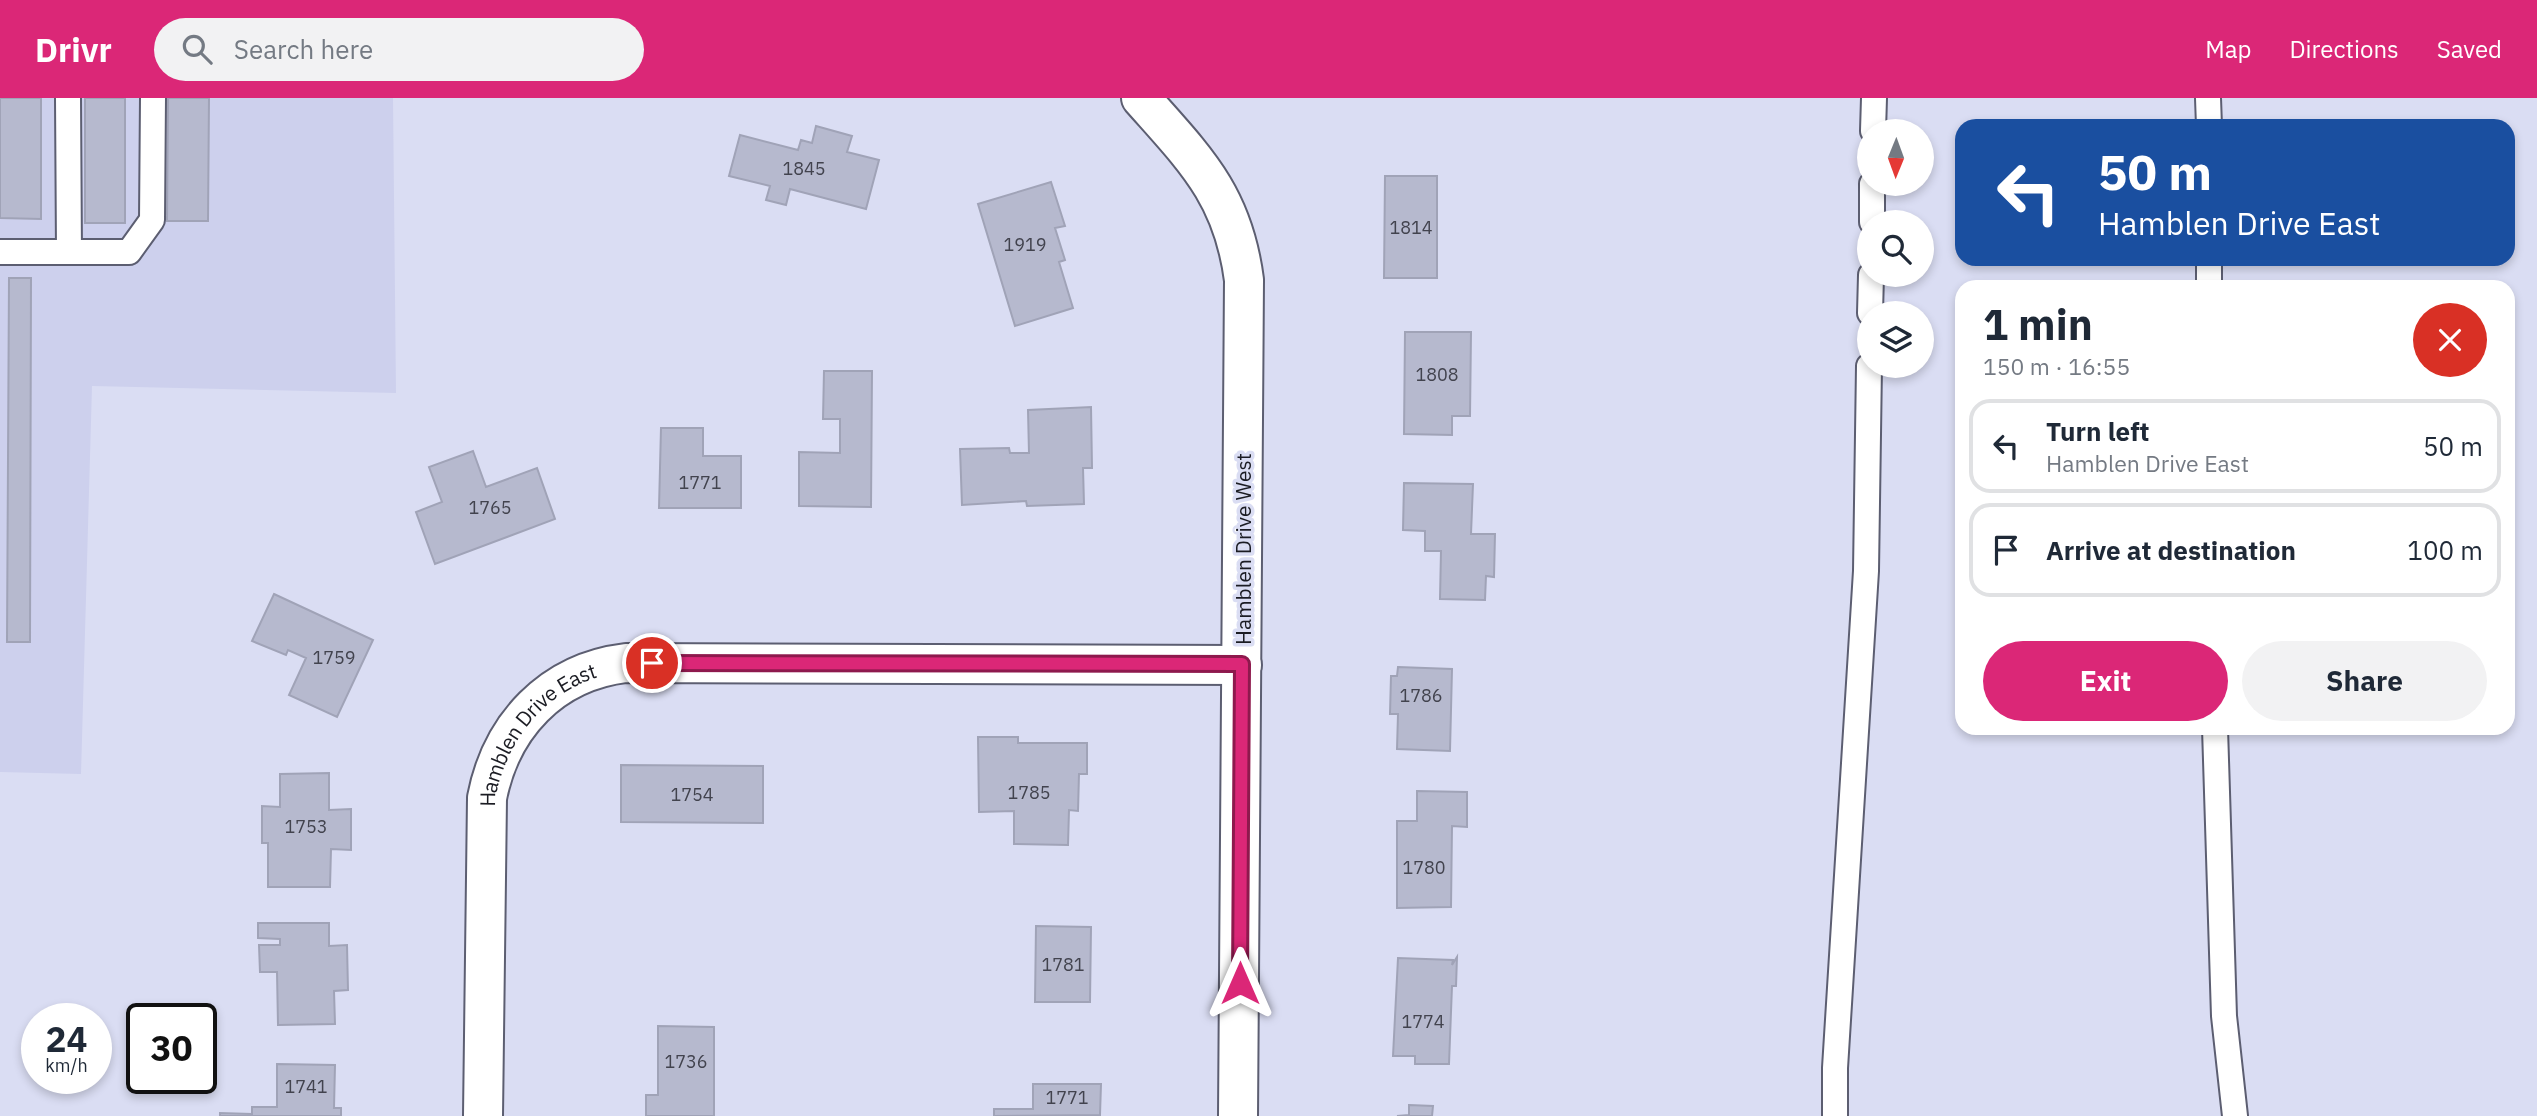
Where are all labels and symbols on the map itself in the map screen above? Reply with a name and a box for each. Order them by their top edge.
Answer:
north arrow [1857,119,1934,196]
house number: 1845 [782,157,826,180]
house number: 1814 [1389,216,1433,239]
house number: 1919 [1003,233,1047,256]
house number: 1808 [1415,363,1459,386]
street label: Hamblen Drive West [1229,453,1257,645]
house number: 1771 [678,471,722,494]
house number: 1765 [468,496,512,519]
pin [622,633,682,693]
house number: 1759 [312,646,356,669]
street label: Hamblen Drive East [473,656,600,807]
house number: 1786 [1399,684,1443,707]
house number: 1785 [1007,781,1051,804]
house number: 1754 [670,783,714,806]
house number: 1753 [284,815,328,838]
house number: 1780 [1402,856,1446,879]
position arrow [1203,946,1277,1020]
house number: 1781 [1041,953,1085,976]
speed limit sign: 30 [126,1003,217,1094]
house number: 1774 [1401,1010,1445,1033]
house number: 1736 [664,1050,708,1073]
house number: 1741 [284,1075,328,1098]
house number: 1771 [1045,1086,1089,1109]

